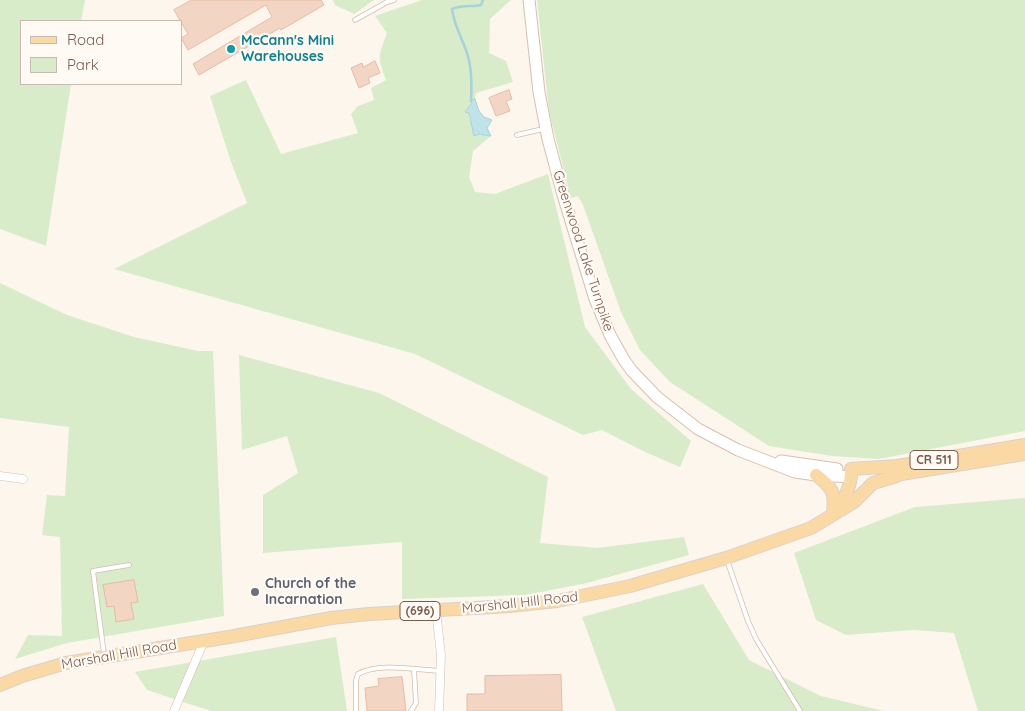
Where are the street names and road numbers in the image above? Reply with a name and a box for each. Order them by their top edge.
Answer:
street label: Greenwood Lake Turnpike [549,168,617,334]
road number: CR 511 [910,450,958,470]
street label: Marshall Hill Road [461,589,579,617]
road number: (696) [400,602,440,620]
street label: Marshall Hill Road [60,637,178,673]

